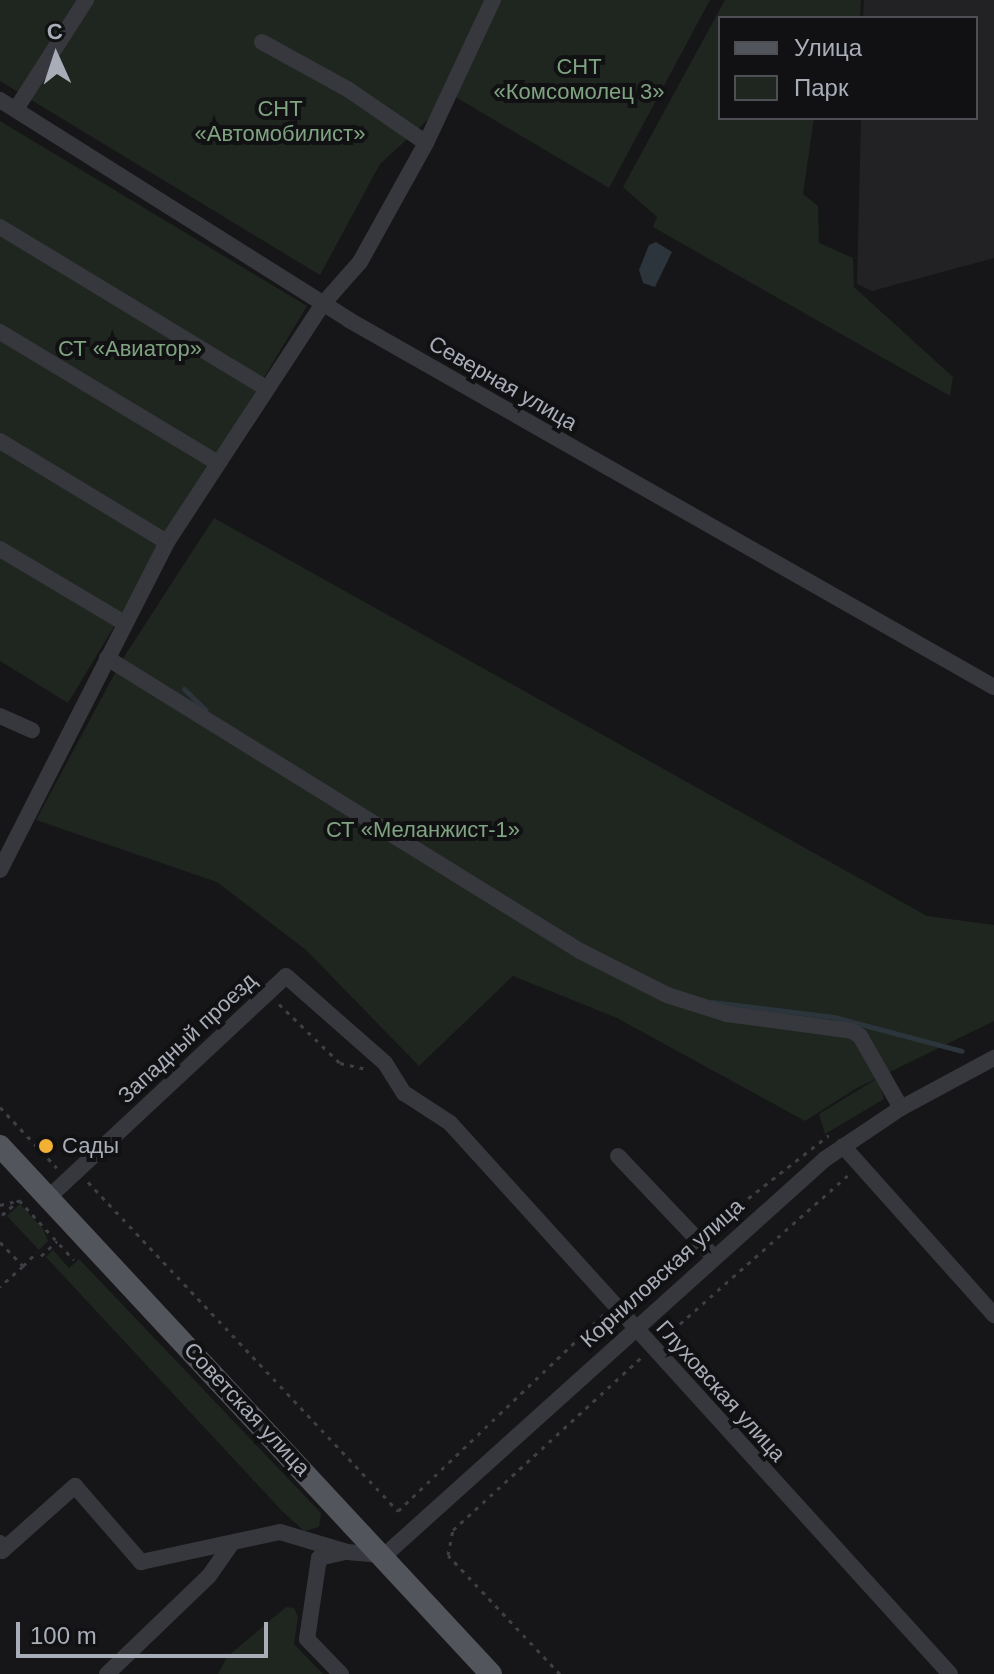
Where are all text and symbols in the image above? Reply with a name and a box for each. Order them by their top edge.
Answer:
north arrow [16,16,96,96]
legend [718,16,978,120]
text: С [46,19,63,44]
text: Улица [794,34,862,61]
park label: СНТ «Комсомолец 3» [493,53,665,104]
text: Парк [794,74,848,101]
park label: СНТ «Автомобилист» [195,95,365,146]
street label: Северная улица [424,330,582,436]
park label: СТ «Авиатор» [58,336,202,362]
park label: СТ «Меланжист-1» [326,817,520,843]
street label: Западный проезд [112,967,262,1109]
place label: Сады [62,1133,119,1159]
marker: Сады [37,1137,55,1155]
street label: Корниловская улица [575,1193,749,1353]
street label: Глуховская улица [651,1315,791,1467]
street label: Советская улица [178,1337,316,1481]
scale bar [20,1606,272,1656]
text: 100 m [30,1622,97,1649]

